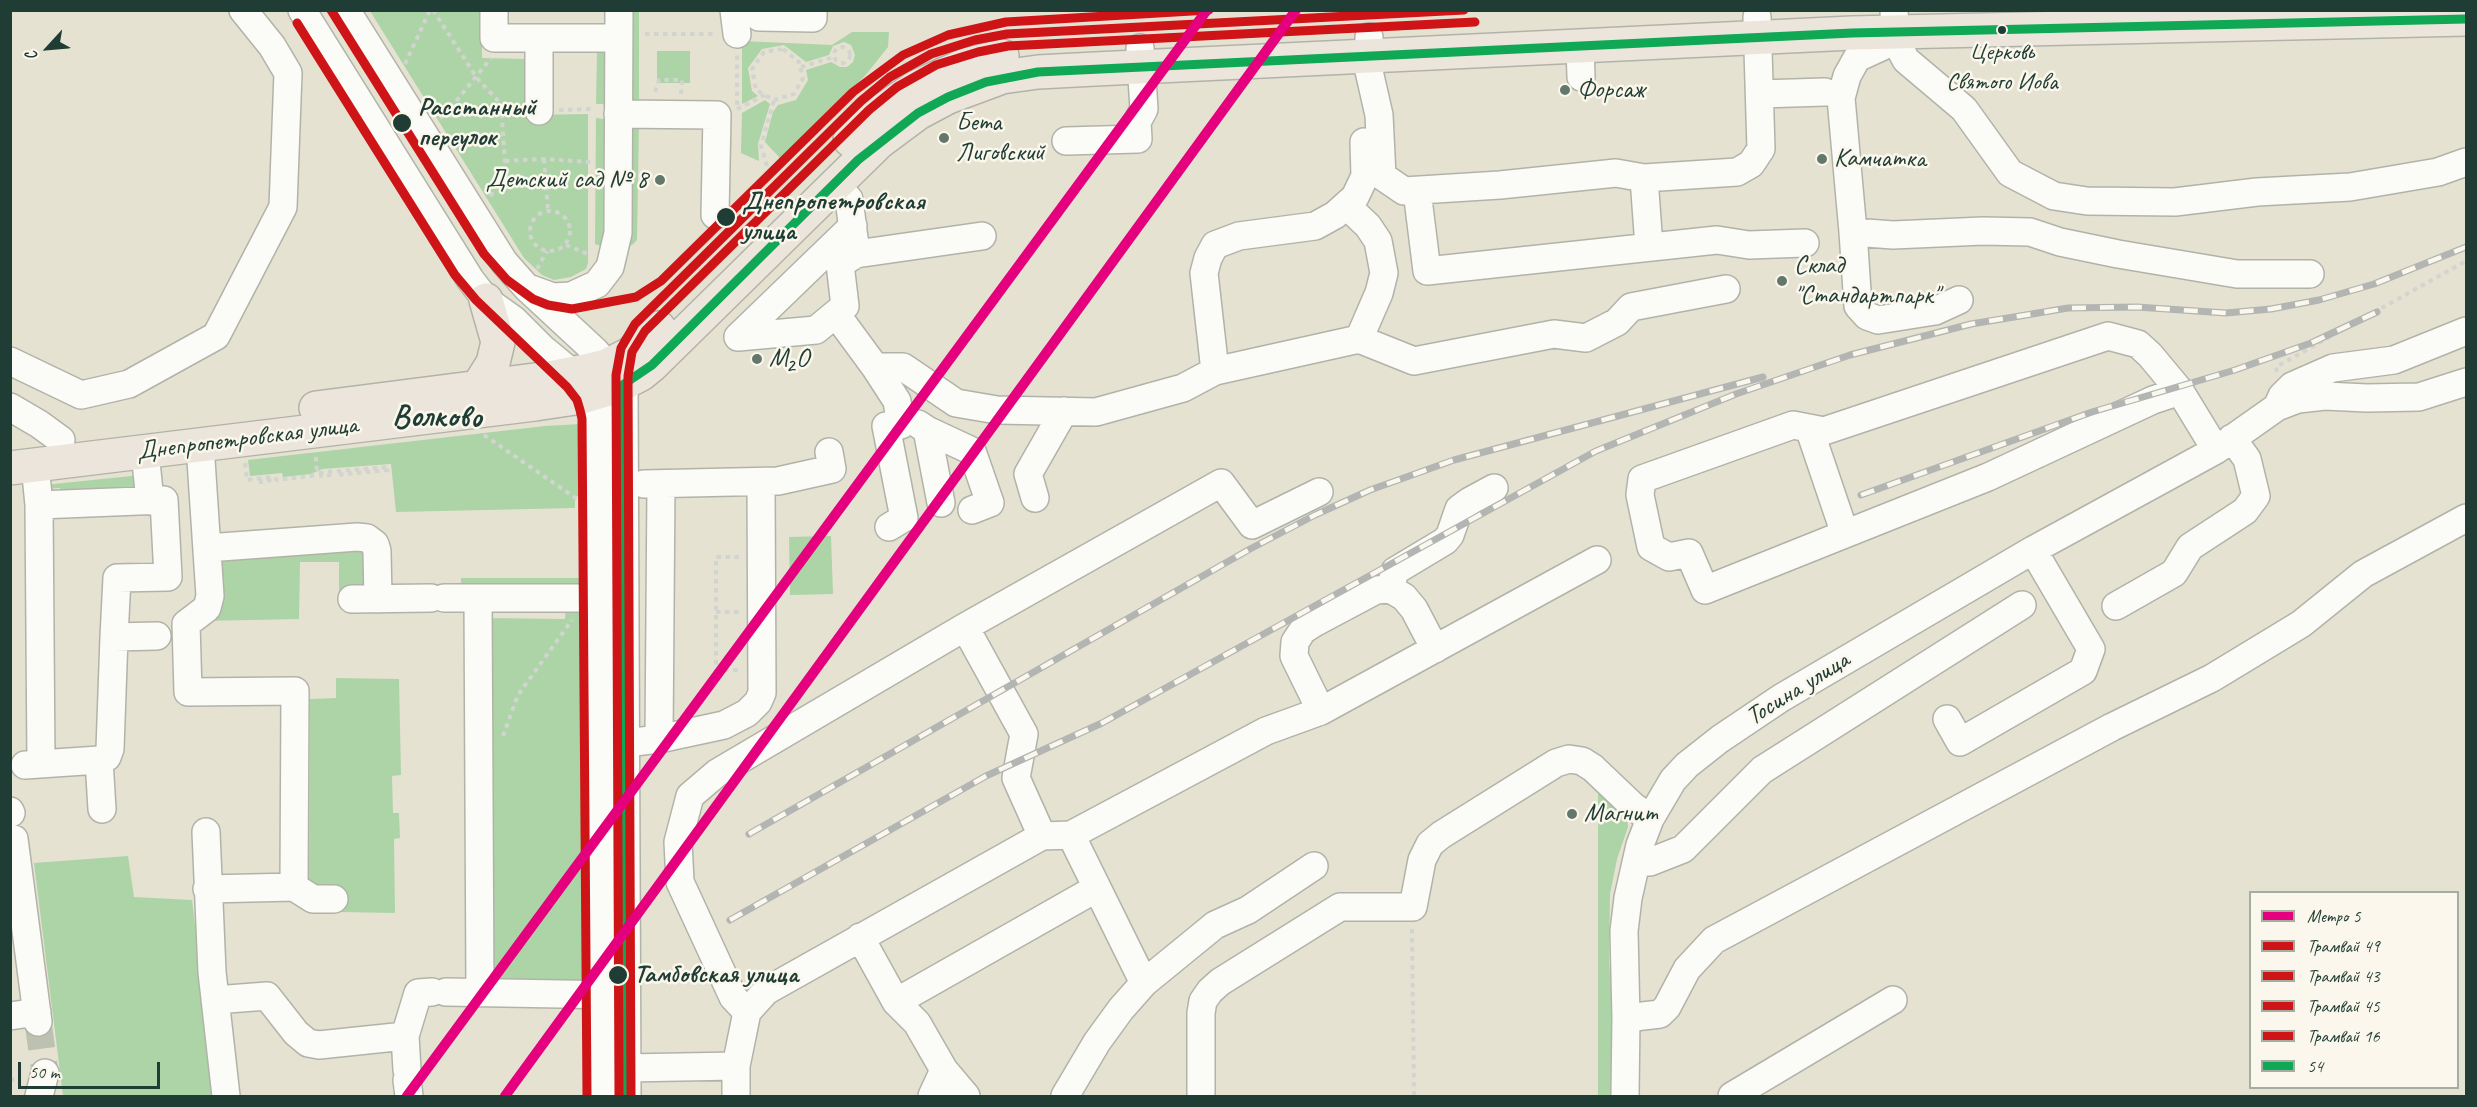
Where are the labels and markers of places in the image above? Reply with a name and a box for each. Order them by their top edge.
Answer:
marker: Церковь Святого Иова [1996,24,2008,36]
place label: Церковь Святого Иова [1946,39,2058,95]
place label: Форсаж [1577,74,1644,106]
marker: Форсаж [1558,83,1572,97]
place label: Расстанный переулок [418,92,536,154]
place label: Бета Лиговский [956,107,1045,168]
marker: Расстанный переулок [391,112,413,134]
marker: Бета Лиговский [937,131,951,145]
place label: Камчатка [1834,143,1926,175]
marker: Камчатка [1815,152,1829,166]
place label: Детский сад № 8 [486,164,648,196]
marker: Детский сад № 8 [653,173,667,187]
place label: Днепропетровская улица [742,186,925,248]
marker: Днепропетровская улица [715,206,737,228]
place label: Склад "Стандартпарк" [1794,250,1939,312]
marker: Склад "Стандартпарк" [1775,274,1789,288]
place label: М₂O [769,343,809,375]
marker: М₂O [750,352,764,366]
place label: Магнит [1584,798,1658,830]
marker: Магнит [1565,807,1579,821]
place label: Тамбовская улица [634,959,798,991]
marker: Тамбовская улица [607,964,629,986]

